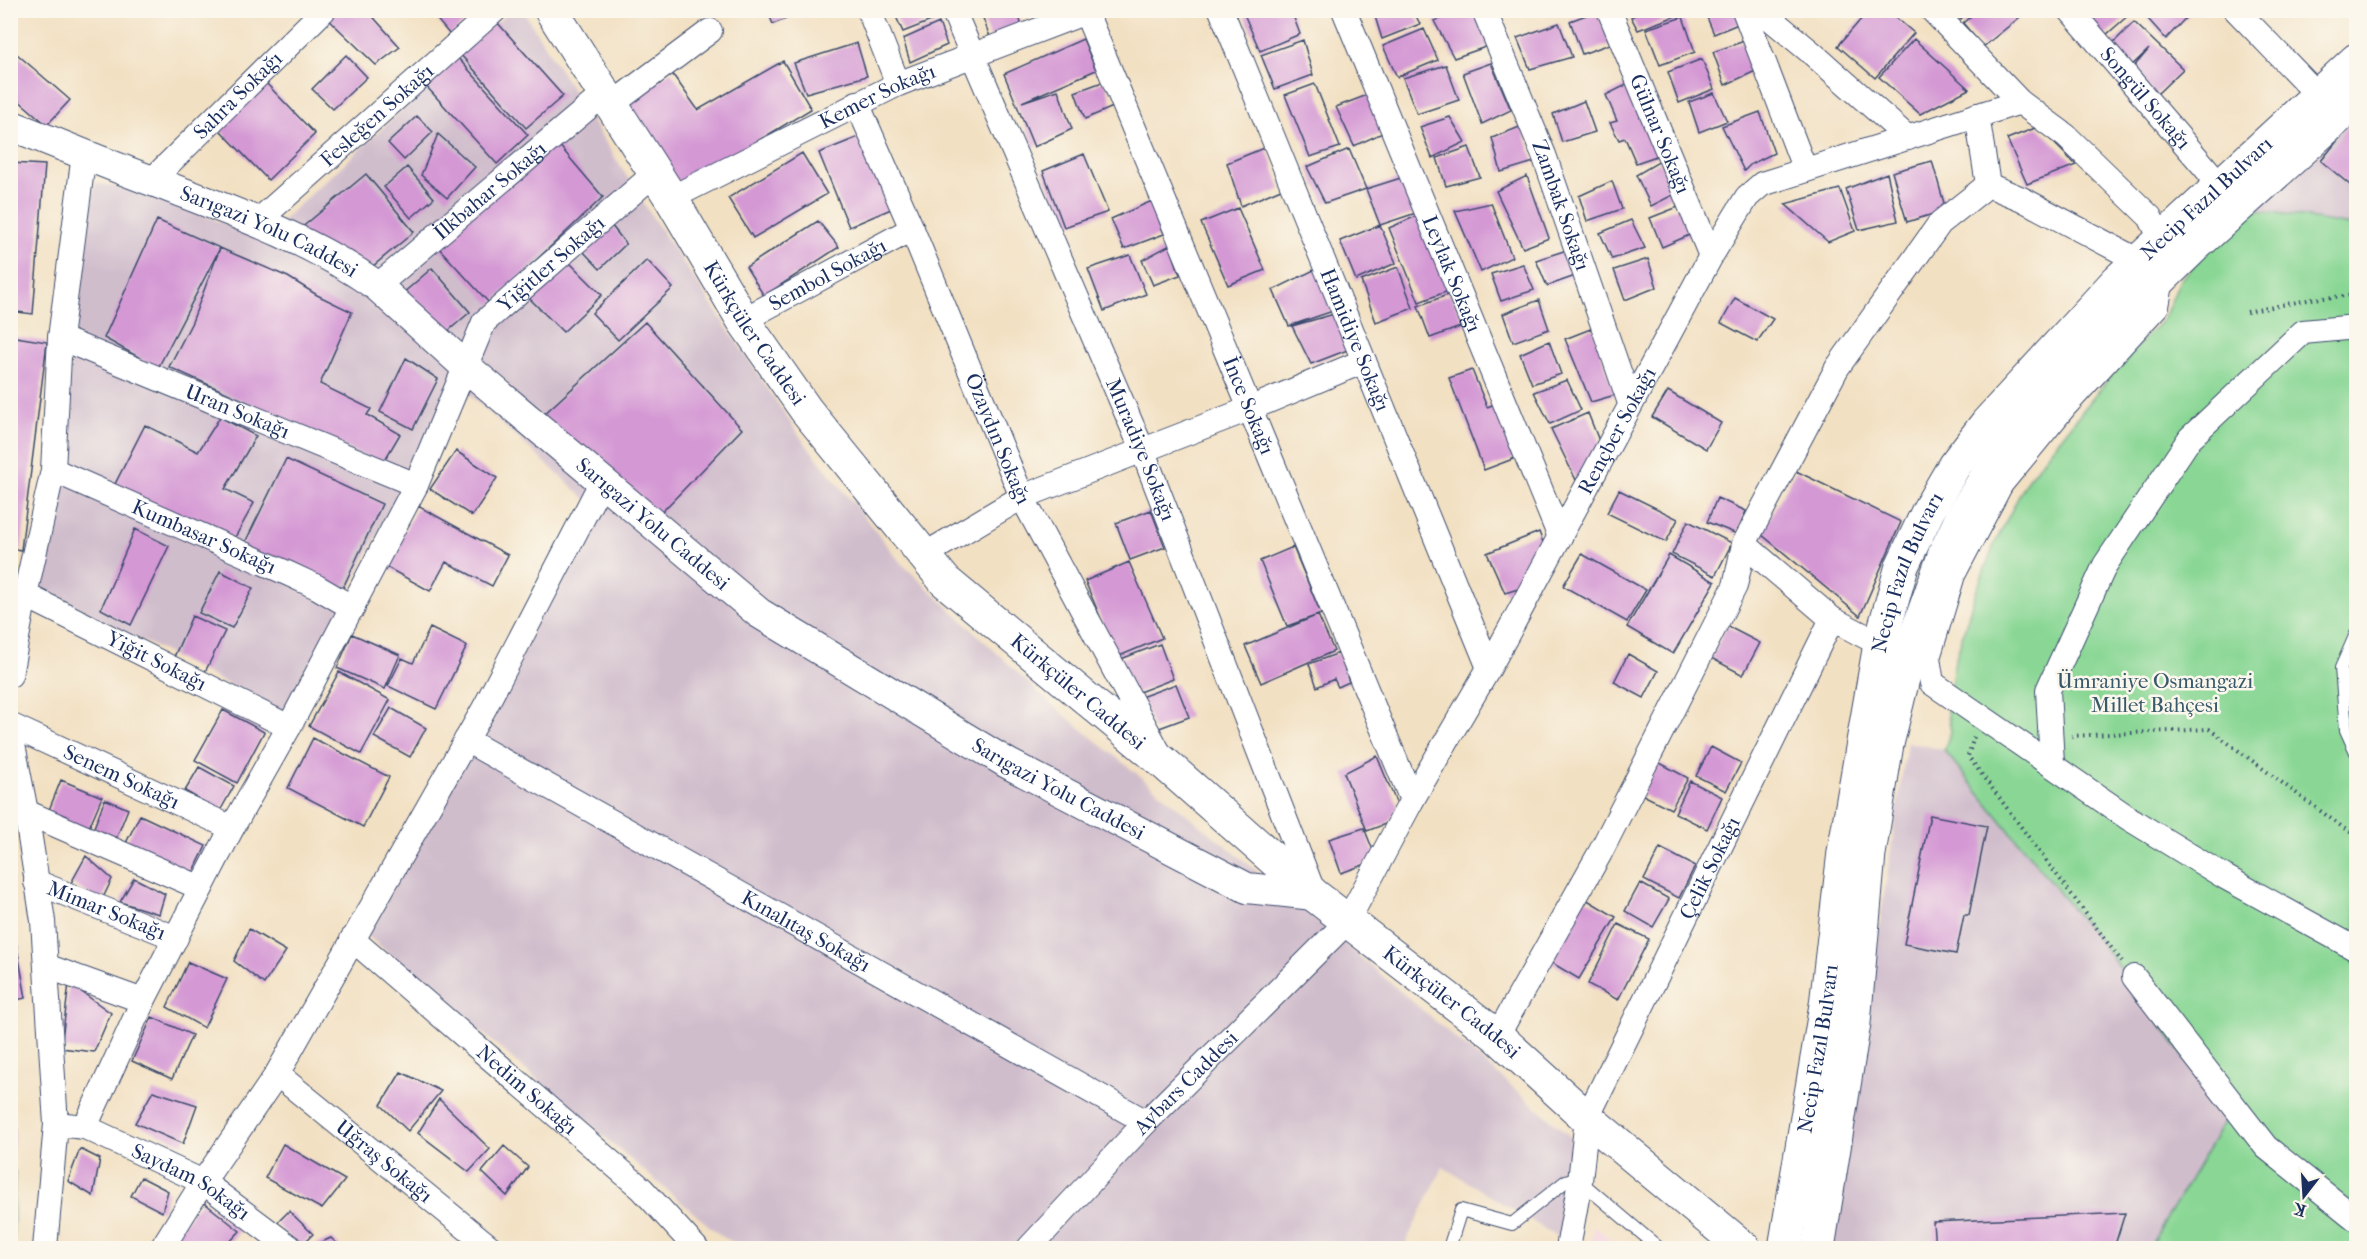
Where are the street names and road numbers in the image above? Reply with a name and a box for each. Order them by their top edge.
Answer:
street label: Songül Sokağı [2095,42,2196,154]
street label: Sahra Sokağı [188,46,287,144]
street label: Fesleğen Sokağı [315,59,438,172]
street label: Kemer Sokağı [815,59,939,134]
street label: Gülnar Sokağı [1625,70,1696,197]
street label: Necip Fazıl Bulvarı [2136,132,2277,265]
street label: İlkbahar Sokağı [429,136,551,245]
street label: Zambak Sokağı [1527,136,1595,274]
street label: Sarıgazi Yolu Caddesi [177,181,362,282]
street label: Yiğitler Sokağı [492,211,609,317]
street label: Leylak Sokağı [1417,212,1487,336]
street label: Sembol Sokağı [765,233,890,316]
street label: Kürkçüler Caddesi [699,257,811,410]
street label: Hamidiye Sokağı [1315,265,1395,415]
street label: İnce Sokağı [1218,353,1280,458]
street label: Rençber Sokağı [1573,363,1661,498]
street label: Özaydın Sokağı [960,369,1036,508]
street label: Muradiye Sokağı [1101,375,1181,524]
street label: Uran Sokağı [182,379,293,444]
street label: Sarıgazi Yolu Caddesi [571,453,734,595]
street label: Necip Fazıl Bulvarı [1867,488,1948,655]
street label: Kumbasar Sokağı [128,494,280,579]
street label: Yiğit Sokağı [101,625,211,696]
street label: Kürkçüler Caddesi [1006,629,1150,754]
street label: Sarıgazi Yolu Caddesi [968,733,1149,845]
street label: Senem Sokağı [60,740,183,814]
street label: Çelik Sokağı [1675,813,1745,924]
street label: Mimar Sokağı [44,876,169,945]
street label: Kınalıtaş Sokağı [737,885,875,977]
street label: Kürkçüler Caddesi [1378,941,1525,1063]
street label: Necip Fazıl Bulvarı [1793,963,1843,1135]
street label: Aybars Caddesi [1128,1026,1243,1140]
street label: Nedim Sokağı [472,1040,582,1140]
street label: Uğraş Sokağı [331,1115,437,1208]
street label: Saydam Sokağı [128,1138,255,1225]

